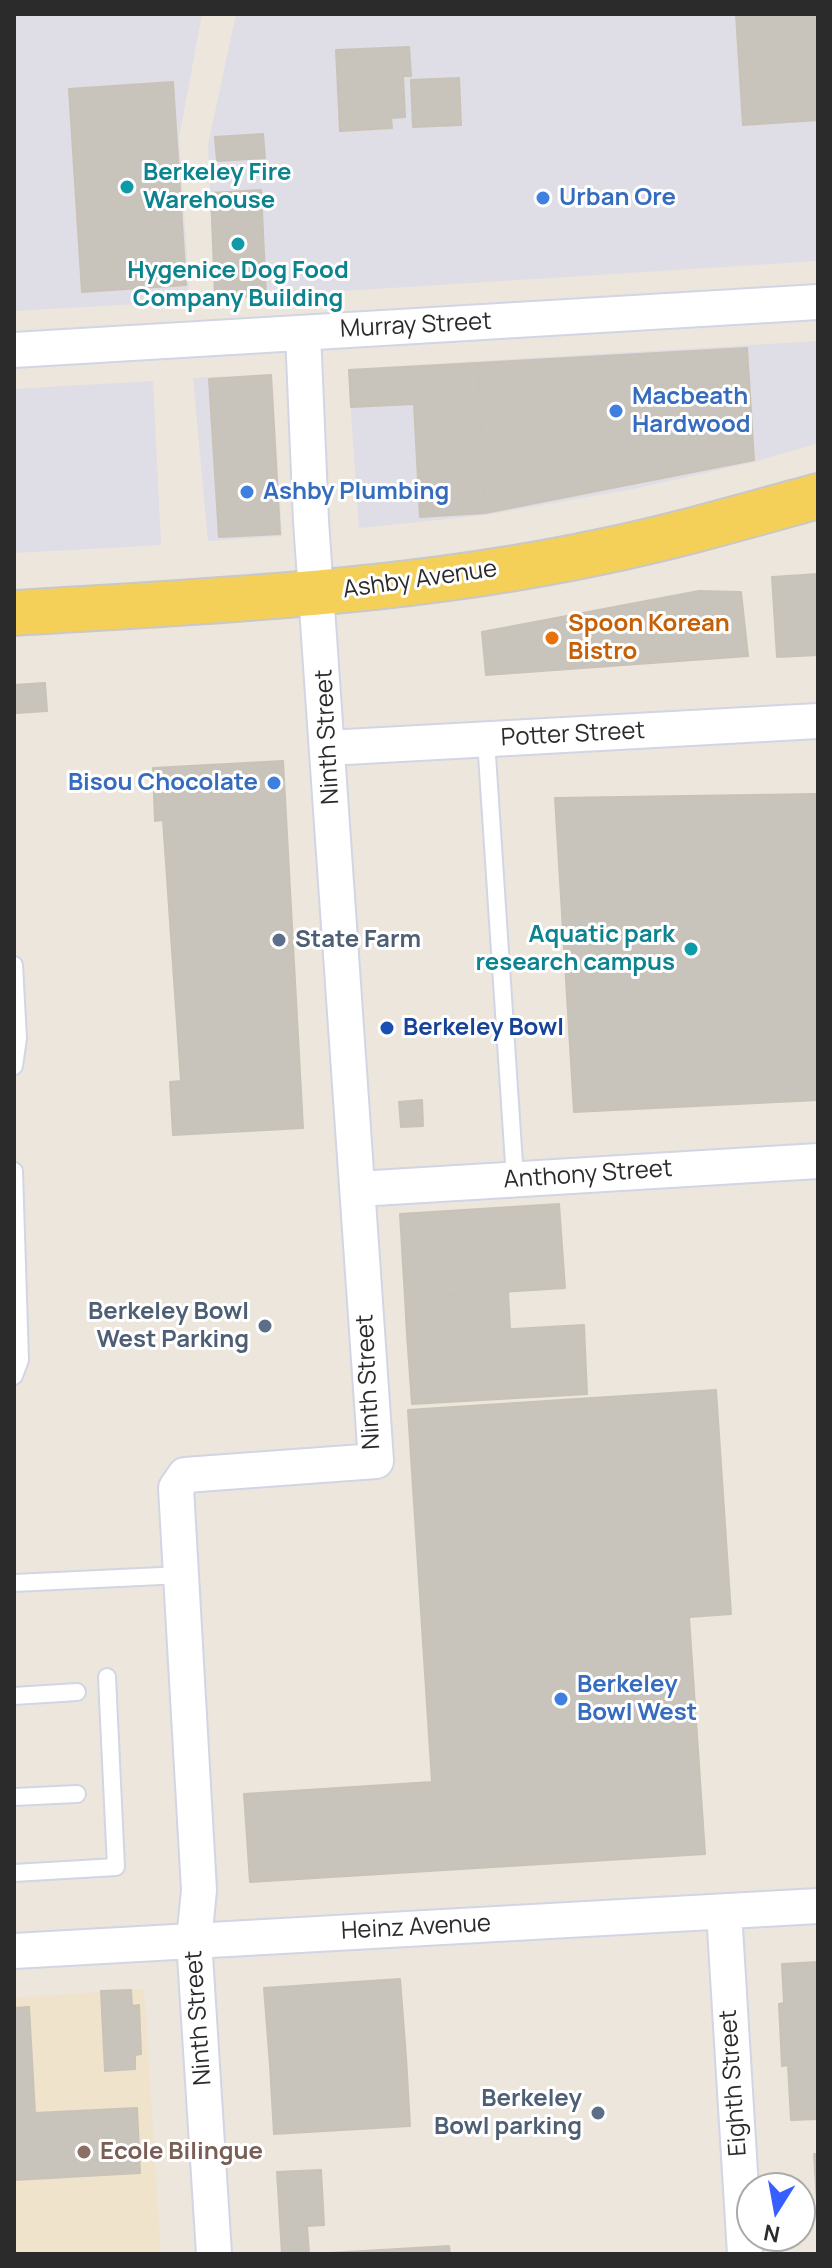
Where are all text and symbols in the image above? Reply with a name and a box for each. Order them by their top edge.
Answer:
place label: Berkeley Fire Warehouse [143,159,292,215]
marker: Berkeley Fire Warehouse [118,178,136,196]
place label: Urban Ore [559,184,676,212]
marker: Urban Ore [534,189,552,207]
marker: Hygenice Dog Food Company Building [229,235,247,253]
place label: Hygenice Dog Food Company Building [127,257,349,313]
street label: Murray Street [339,308,493,344]
place label: Macbeath Hardwood [632,383,751,439]
marker: Macbeath Hardwood [607,402,625,420]
place label: Ashby Plumbing [263,478,449,506]
marker: Ashby Plumbing [238,483,256,501]
street label: Ashby Avenue [341,555,499,605]
place label: Spoon Korean Bistro [568,610,730,666]
marker: Spoon Korean Bistro [543,629,561,647]
street label: Ninth Street [310,669,346,805]
street label: Potter Street [500,717,646,753]
place label: Bisou Chocolate [68,769,258,797]
marker: Bisou Chocolate [265,774,283,792]
place label: Aquatic park research campus [475,921,675,977]
place label: State Farm [295,926,421,954]
marker: State Farm [270,931,288,949]
marker: Aquatic park research campus [682,940,700,958]
place label: Berkeley Bowl [403,1014,564,1042]
marker: Berkeley Bowl [378,1019,396,1037]
street label: Anthony Street [503,1155,673,1195]
place label: Berkeley Bowl West Parking [88,1298,249,1354]
street label: Ninth Street [351,1314,387,1450]
marker: Berkeley Bowl West Parking [256,1317,274,1335]
place label: Berkeley Bowl West [577,1671,697,1727]
marker: Berkeley Bowl West [552,1690,570,1708]
street label: Heinz Avenue [340,1910,492,1946]
street label: Ninth Street [180,1949,218,2087]
street label: Eighth Street [715,2009,753,2157]
place label: Berkeley Bowl parking [434,2085,582,2141]
marker: Berkeley Bowl parking [589,2104,607,2122]
place label: Ecole Bilingue [100,2138,263,2166]
marker: Ecole Bilingue [75,2143,93,2161]
north arrow [736,2172,816,2252]
text: N [761,2217,782,2250]

